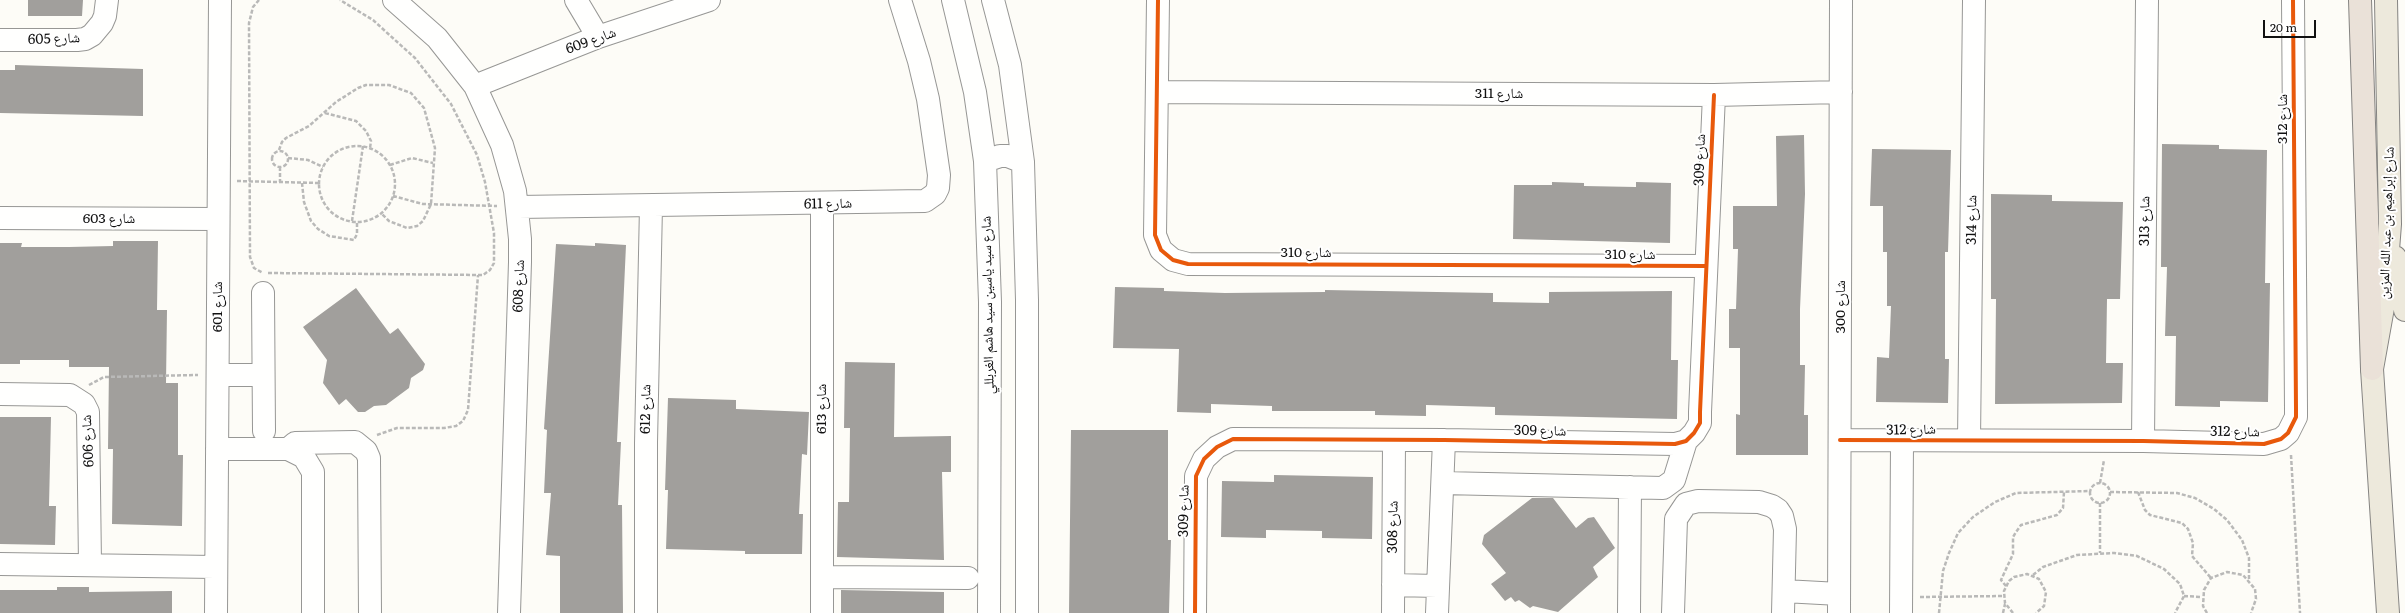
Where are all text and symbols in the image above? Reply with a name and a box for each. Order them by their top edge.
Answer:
scale bar [2265,12,2318,38]
text: 20 m [2270,18,2297,36]
street label: شارع 609 [564,24,618,58]
street label: شارع 605 [28,30,80,48]
street label: شارع 311 [1475,86,1523,102]
street label: شارع 312 [2275,94,2291,144]
street label: شارع 309 [1691,134,1709,186]
street label: شارع إبراهيم بن عبد الله المزين [2376,146,2398,300]
street label: شارع 611 [804,195,852,213]
street label: شارع 314 [1963,195,1981,245]
street label: شارع 313 [2136,196,2154,246]
street label: شارع 603 [83,211,135,227]
street label: شارع سيد ياسين سيد هاشم الغربللي [978,216,998,394]
street label: شارع 310 [1281,245,1331,261]
street label: شارع 310 [1605,247,1655,263]
street label: شارع 608 [510,259,528,313]
street label: شارع 300 [1833,280,1849,334]
street label: شارع 601 [210,282,226,332]
street label: شارع 612 [637,384,655,434]
street label: شارع 613 [814,384,830,434]
street label: شارع 606 [78,414,98,468]
street label: شارع 312 [1886,421,1936,439]
street label: شارع 309 [1514,422,1566,440]
street label: شارع 312 [2210,423,2260,441]
street label: شارع 309 [1175,485,1193,537]
street label: شارع 308 [1384,500,1402,554]

